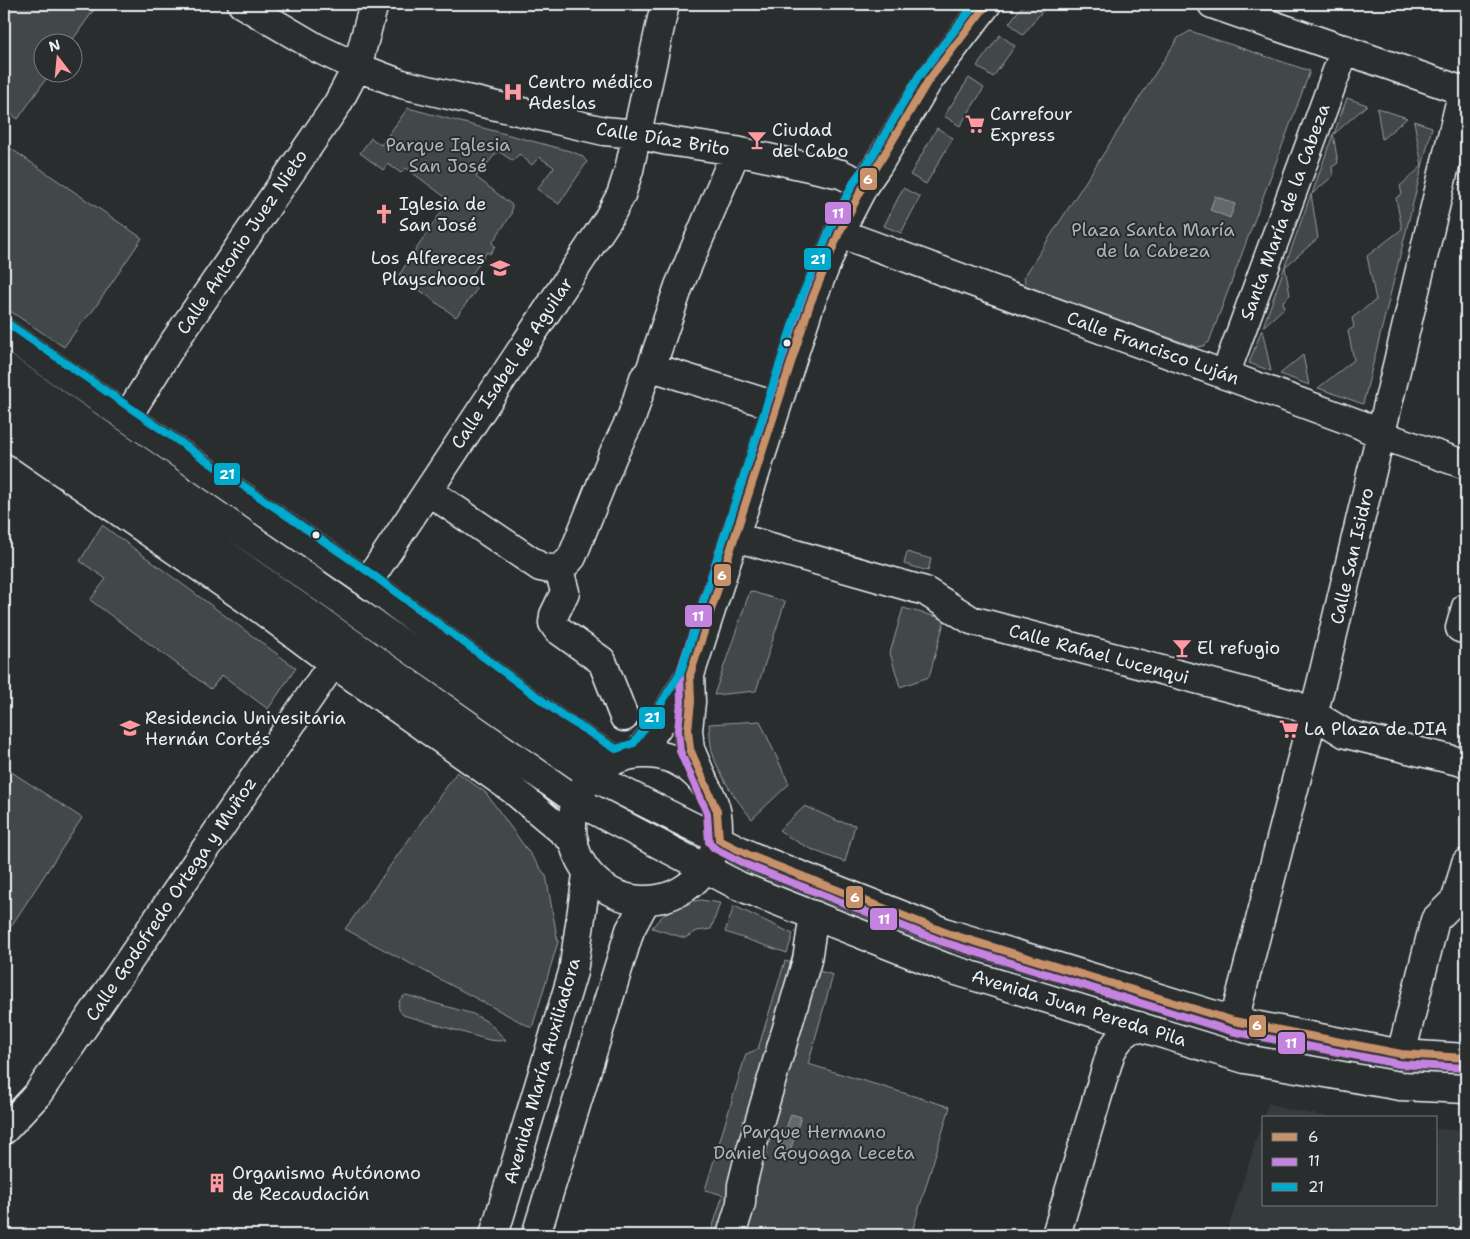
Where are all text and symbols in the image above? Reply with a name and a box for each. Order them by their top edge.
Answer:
north arrow [32,32,82,82]
text: N [47,35,62,56]
place label: Centro médico Adeslas [528,70,653,115]
hospital icon: Centro médico Adeslas [502,81,524,103]
street label: Santa María de la Cabeza [1235,100,1335,324]
place label: Carrefour Express [990,102,1073,147]
supermarket icon: Carrefour Express [964,113,986,135]
street label: Calle Díaz Brito [594,117,732,161]
place label: Ciudad del Cabo [772,118,848,163]
bar icon: Ciudad del Cabo [746,129,768,151]
park label: Parque Iglesia San José [386,133,510,178]
street label: Calle Antonio Juez Nieto [171,145,313,339]
line badge: 6 [859,167,878,191]
text: 6 [863,170,873,188]
place label: Iglesia de San José [399,192,486,237]
line badge: 11 [824,201,852,225]
church icon: Iglesia de San José [373,203,395,225]
text: 11 [832,204,844,222]
park label: Plaza Santa María de la Cabeza [1071,218,1235,263]
place label: Los Alfereces Playschoool [371,246,486,291]
line badge: 21 [803,247,832,271]
text: 21 [810,250,826,268]
school or university icon: Los Alfereces Playschoool [489,257,511,279]
street label: Calle Isabel de Aguilar [446,273,578,453]
street label: Calle Francisco Luján [1064,306,1242,390]
unlabelled marker [782,338,792,348]
line badge: 21 [213,462,241,486]
text: 21 [219,465,235,483]
street label: Calle San Isidro [1325,485,1379,627]
unlabelled marker [311,530,321,540]
line badge: 6 [713,563,732,587]
text: 6 [717,566,727,584]
line badge: 11 [684,604,713,628]
text: 11 [692,607,704,625]
street label: Calle Rafael Lucenqui [1006,618,1192,690]
place label: El refugio [1197,636,1280,660]
bar icon: El refugio [1171,637,1193,659]
place label: Residencia Univesitaria Hernán Cortés [145,706,346,751]
line badge: 21 [638,706,666,730]
text: 21 [644,708,660,726]
school or university icon: Residencia Univesitaria Hernán Cortés [119,717,141,739]
place label: La Plaza de DIA [1304,717,1447,741]
supermarket icon: La Plaza de DIA [1278,718,1300,740]
street label: Calle Godofredo Ortega y Muñoz [80,772,262,1026]
line badge: 6 [845,885,864,909]
text: 6 [850,888,860,906]
line badge: 11 [869,907,898,931]
text: 11 [878,910,890,928]
street label: Avenida María Auxiliadora [498,955,586,1187]
street label: Avenida Juan Pereda Pila [969,964,1189,1052]
line badge: 6 [1248,1014,1267,1038]
text: 6 [1252,1016,1262,1034]
line badge: 11 [1277,1031,1306,1055]
text: 11 [1285,1034,1297,1052]
legend [1262,1116,1438,1206]
park label: Parque Hermano Daniel Goyoaga Leceta [713,1120,915,1165]
text: 6 [1308,1127,1319,1147]
text: 11 [1308,1151,1320,1171]
place label: Organismo Autónomo de Recaudación [232,1161,421,1206]
building icon: Organismo Autónomo de Recaudación [206,1172,228,1194]
text: 21 [1308,1177,1324,1197]

